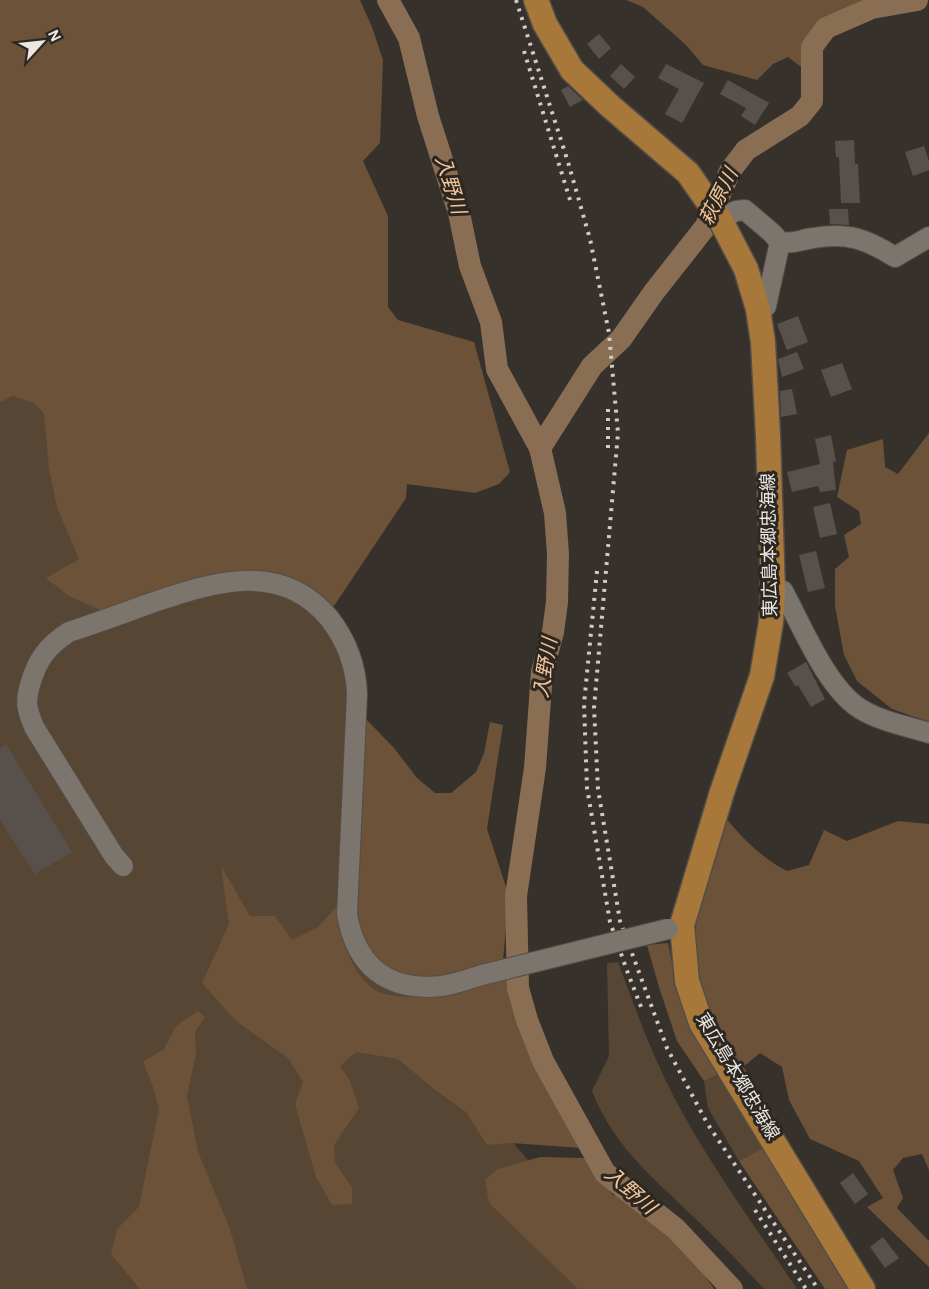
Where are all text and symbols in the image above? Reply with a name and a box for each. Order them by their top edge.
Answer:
north arrow [12,12,72,72]
text: N [45,27,64,44]
water label: 入野川 [432,153,469,219]
water label: 萩原川 [696,163,742,228]
street label: 東広島本郷忠海線 [758,473,780,617]
water label: 入野川 [531,635,561,699]
street label: 東広島本郷忠海線 [692,1010,784,1143]
water label: 入野川 [601,1164,661,1220]

